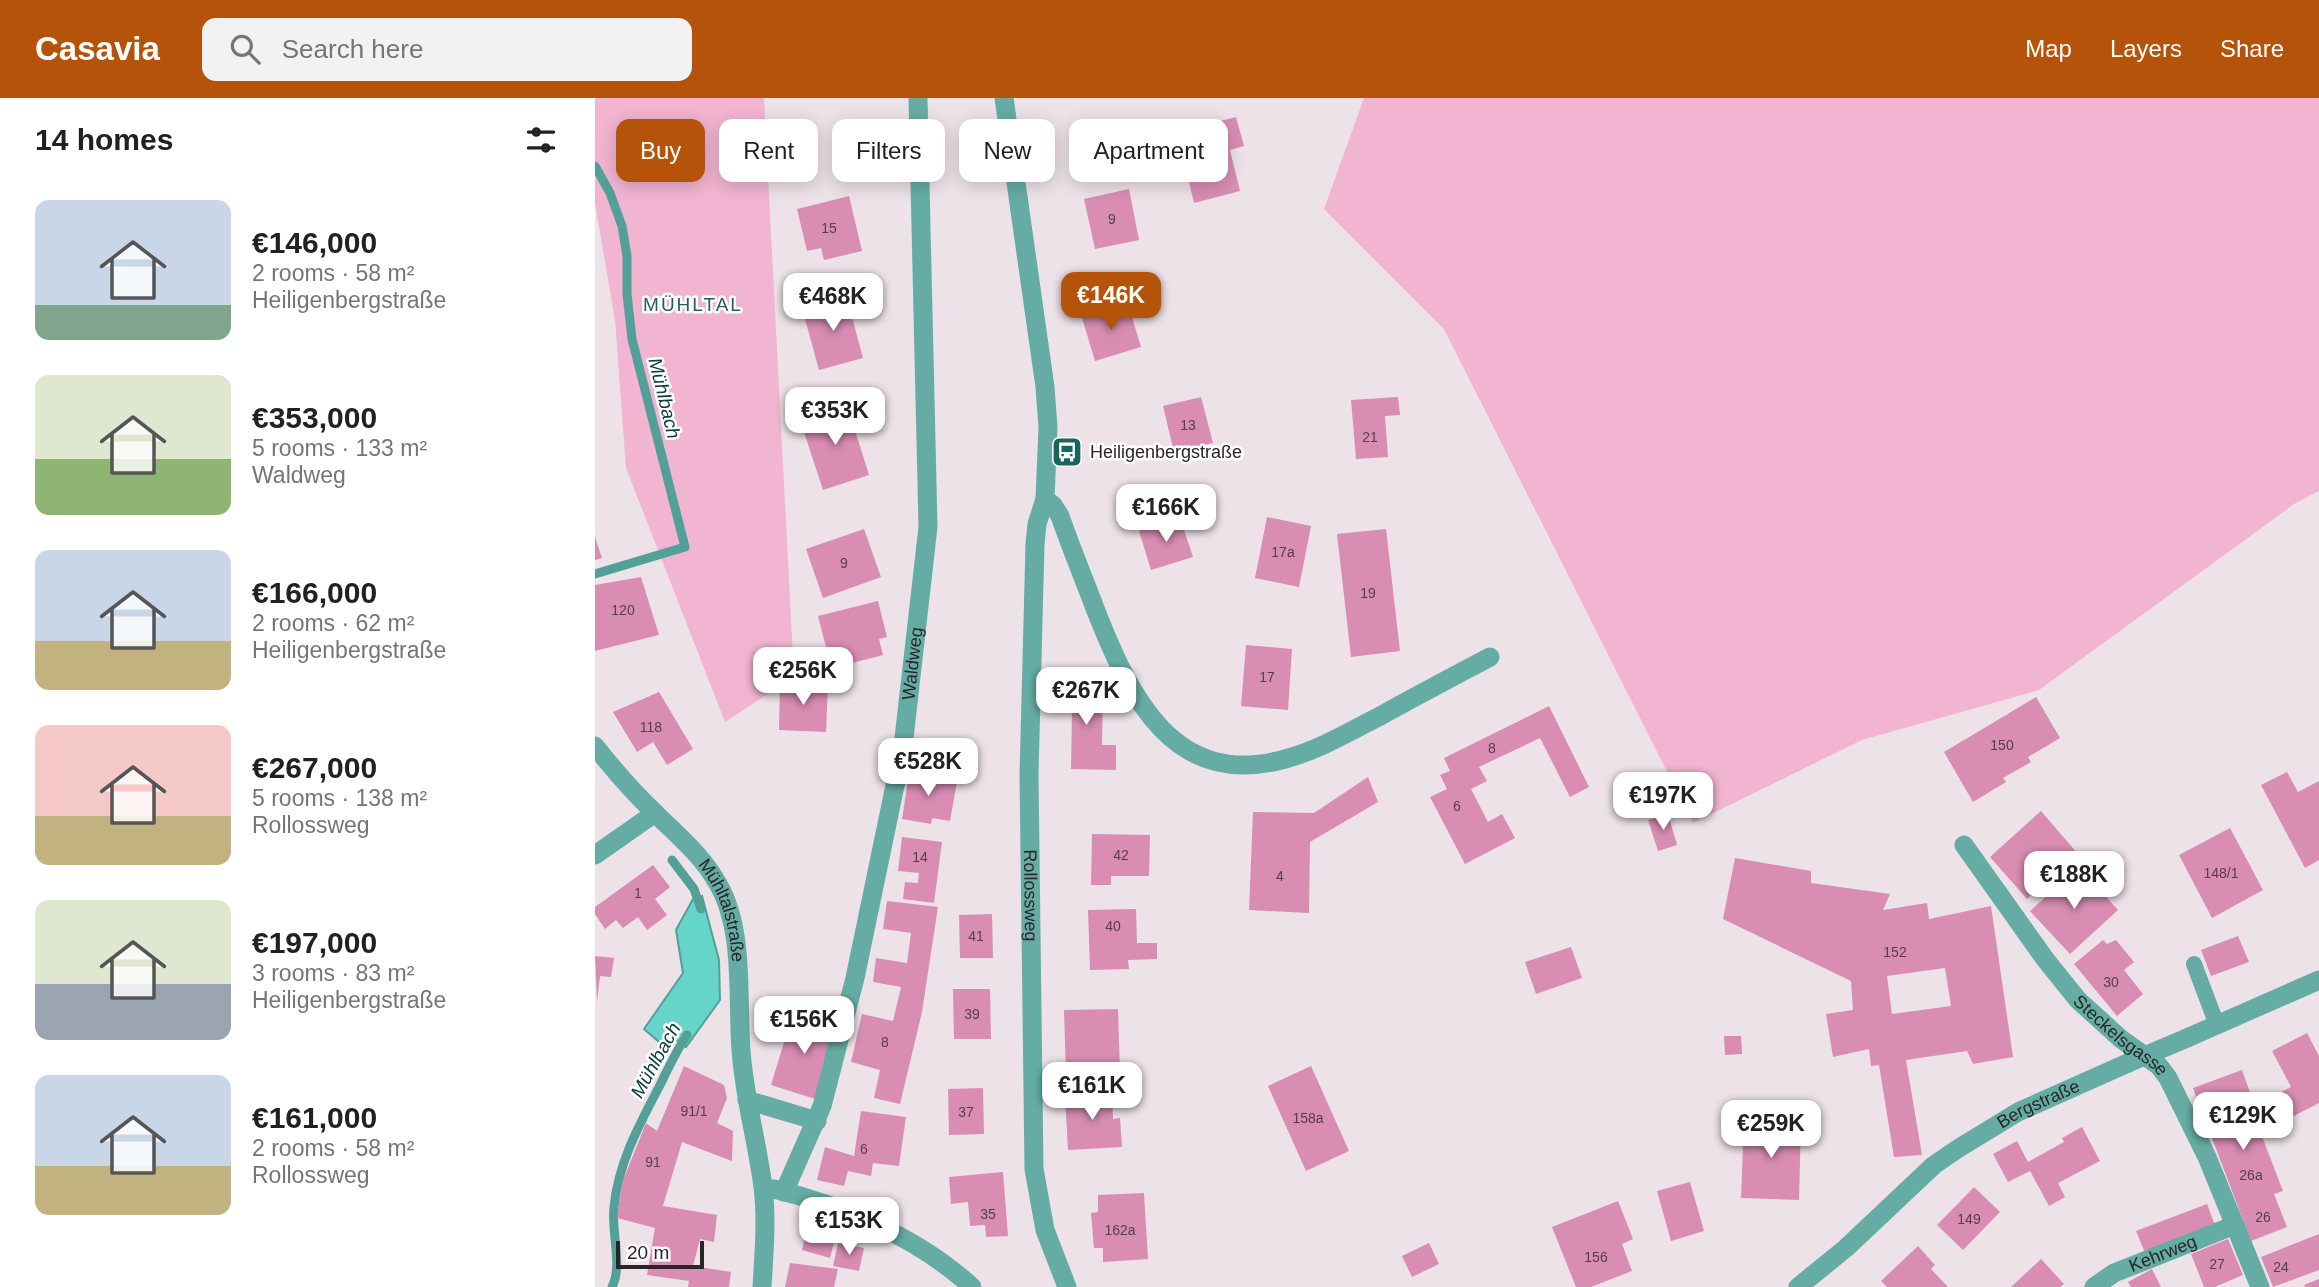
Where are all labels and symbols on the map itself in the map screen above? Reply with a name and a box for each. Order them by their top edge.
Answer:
house number: 9 [1108,211,1116,227]
house number: 15 [821,220,837,236]
pin: €146K [1062,272,1160,332]
pin: €468K [784,274,882,333]
district label: MÜHLTAL [643,294,743,315]
water label: Mühlbach [644,356,685,441]
pin: €353K [786,388,884,447]
house number: 13 [1180,417,1196,433]
house number: 21 [1362,429,1378,445]
bus stop icon: Heiligenbergstraße [1050,435,1084,469]
place label: Heiligenbergstraße [1090,442,1242,462]
pin: €166K [1117,484,1215,544]
house number: 17a [1271,544,1295,560]
house number: 9 [840,555,848,571]
house number: 19 [1360,585,1376,601]
house number: 120 [611,602,635,618]
street label: Waldweg [898,626,927,701]
pin: €256K [754,648,852,707]
pin: €267K [1037,668,1135,727]
house number: 17 [1259,669,1275,685]
house number: 118 [640,719,662,735]
house number: 150 [1990,737,2014,753]
pin: €528K [879,738,977,798]
house number: 8 [1488,740,1496,756]
pin: €197K [1614,772,1712,832]
house number: 6 [1453,798,1461,814]
house number: 42 [1113,847,1129,863]
house number: 14 [912,849,928,865]
street label: Rollossweg [1020,849,1041,942]
pin: €188K [2025,852,2123,911]
street label: Mühltalstraße [694,855,748,963]
house number: 148/1 [2203,865,2239,881]
house number: 4 [1276,868,1284,884]
house number: 1 [634,885,642,901]
house number: 40 [1105,918,1121,934]
house number: 41 [968,928,984,944]
house number: 152 [1883,944,1907,960]
house number: 30 [2103,974,2119,990]
street label: Steckelsgasse [2069,991,2172,1079]
pin: €156K [755,996,853,1056]
house number: 39 [964,1006,980,1022]
water label: Mühlbach [626,1019,685,1101]
house number: 8 [881,1034,889,1050]
pin: €161K [1043,1062,1141,1122]
street label: Bergstraße [1993,1076,2083,1132]
pin: €129K [2194,1093,2292,1152]
pin: €259K [1722,1100,1820,1160]
house number: 91/1 [680,1103,708,1119]
house number: 37 [958,1104,974,1120]
house number: 158a [1292,1110,1324,1126]
house number: 6 [860,1141,868,1157]
house number: 91 [645,1154,661,1170]
house number: 26a [2239,1167,2263,1183]
pin: €153K [800,1198,898,1257]
house number: 35 [980,1206,996,1222]
house number: 26 [2255,1209,2271,1225]
house number: 149 [1957,1211,1981,1227]
house number: 162a [1104,1222,1136,1238]
street label: Kehrweg [2126,1231,2200,1276]
scale bar [616,1238,703,1270]
house number: 156 [1584,1249,1608,1265]
house number: 27 [2209,1256,2225,1272]
house number: 24 [2273,1259,2289,1275]

